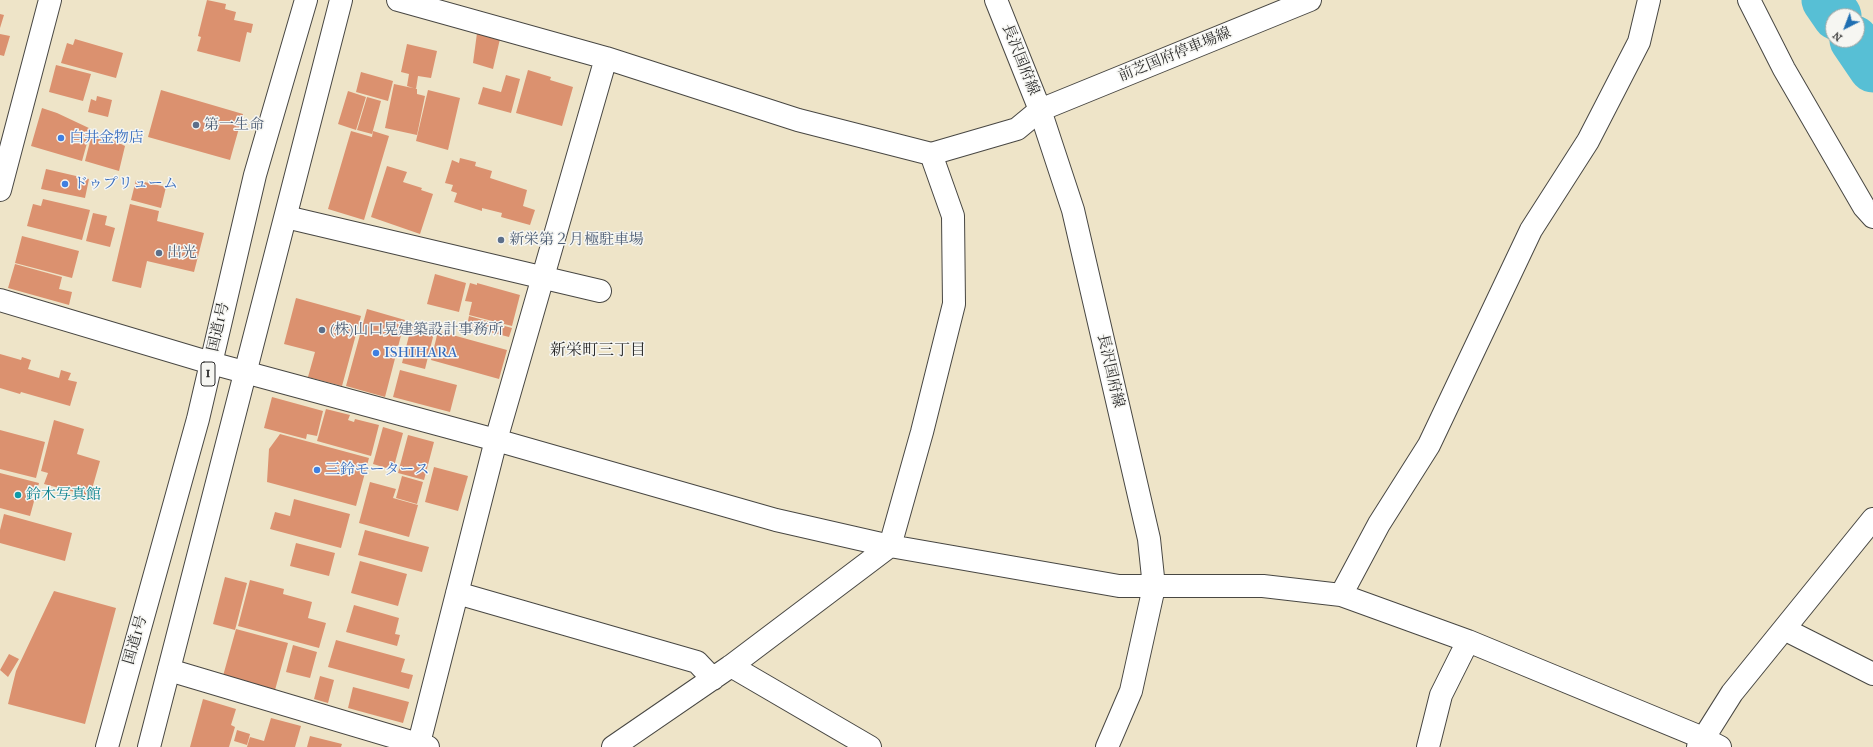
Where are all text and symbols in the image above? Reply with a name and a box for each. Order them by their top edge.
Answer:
north arrow [1825,8,1865,48]
street label: 長沢国府線 [998,22,1042,98]
street label: 前芝国府停車場線 [1116,24,1234,86]
text: N [1830,29,1845,44]
place label: 第一生命 [204,116,264,134]
marker: 第一生命 [191,120,201,130]
place label: 白井金物店 [69,129,144,147]
marker: 白井金物店 [56,133,66,143]
place label: ドゥプリューム [73,175,178,193]
marker: ドゥプリューム [60,179,70,189]
place label: 新栄第２月極駐車場 [509,231,644,249]
marker: 新栄第２月極駐車場 [496,235,506,245]
place label: 出光 [167,244,197,262]
marker: 出光 [154,248,164,258]
street label: 国道1号 [205,300,233,354]
place label: (株)山口晃建築設計事務所 [330,321,503,339]
marker: (株)山口晃建築設計事務所 [317,325,327,335]
street label: 長沢国府線 [1093,332,1127,410]
district label: 新栄町三丁目 [550,341,646,361]
place label: ISHIHARA [384,344,458,362]
marker: ISHIHARA [371,348,381,358]
road number: 1 [201,362,215,386]
place label: 三鈴モータース [325,461,429,479]
marker: 三鈴モータース [312,465,322,475]
place label: 鈴木写真館 [26,486,101,504]
marker: 鈴木写真館 [13,490,23,500]
street label: 国道1号 [120,613,152,667]

